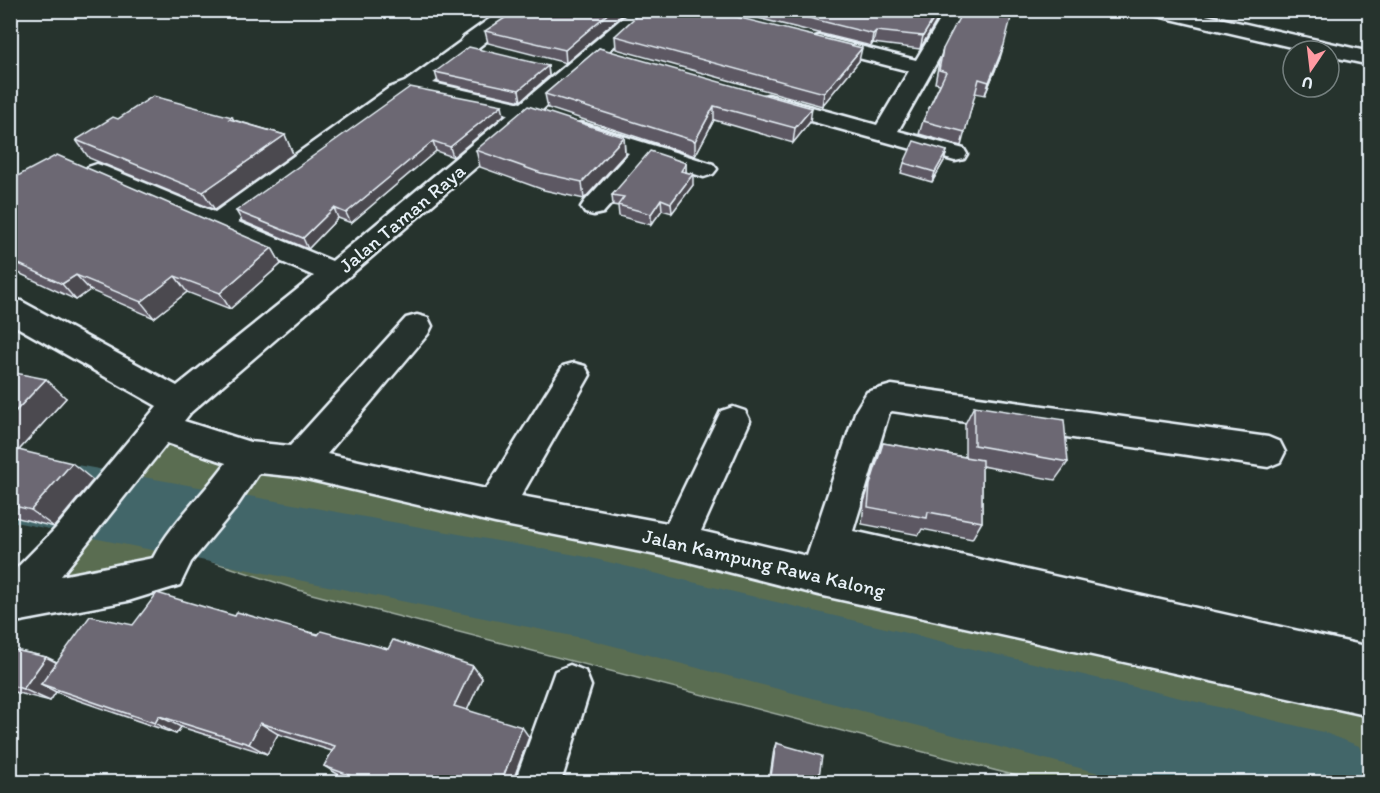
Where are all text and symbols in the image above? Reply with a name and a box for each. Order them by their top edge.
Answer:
north arrow [1281,39,1341,99]
text: U [1300,73,1315,94]
street label: Jalan Taman Raya [334,158,470,278]
street label: Jalan Kampung Rawa Kalong [640,523,888,603]

